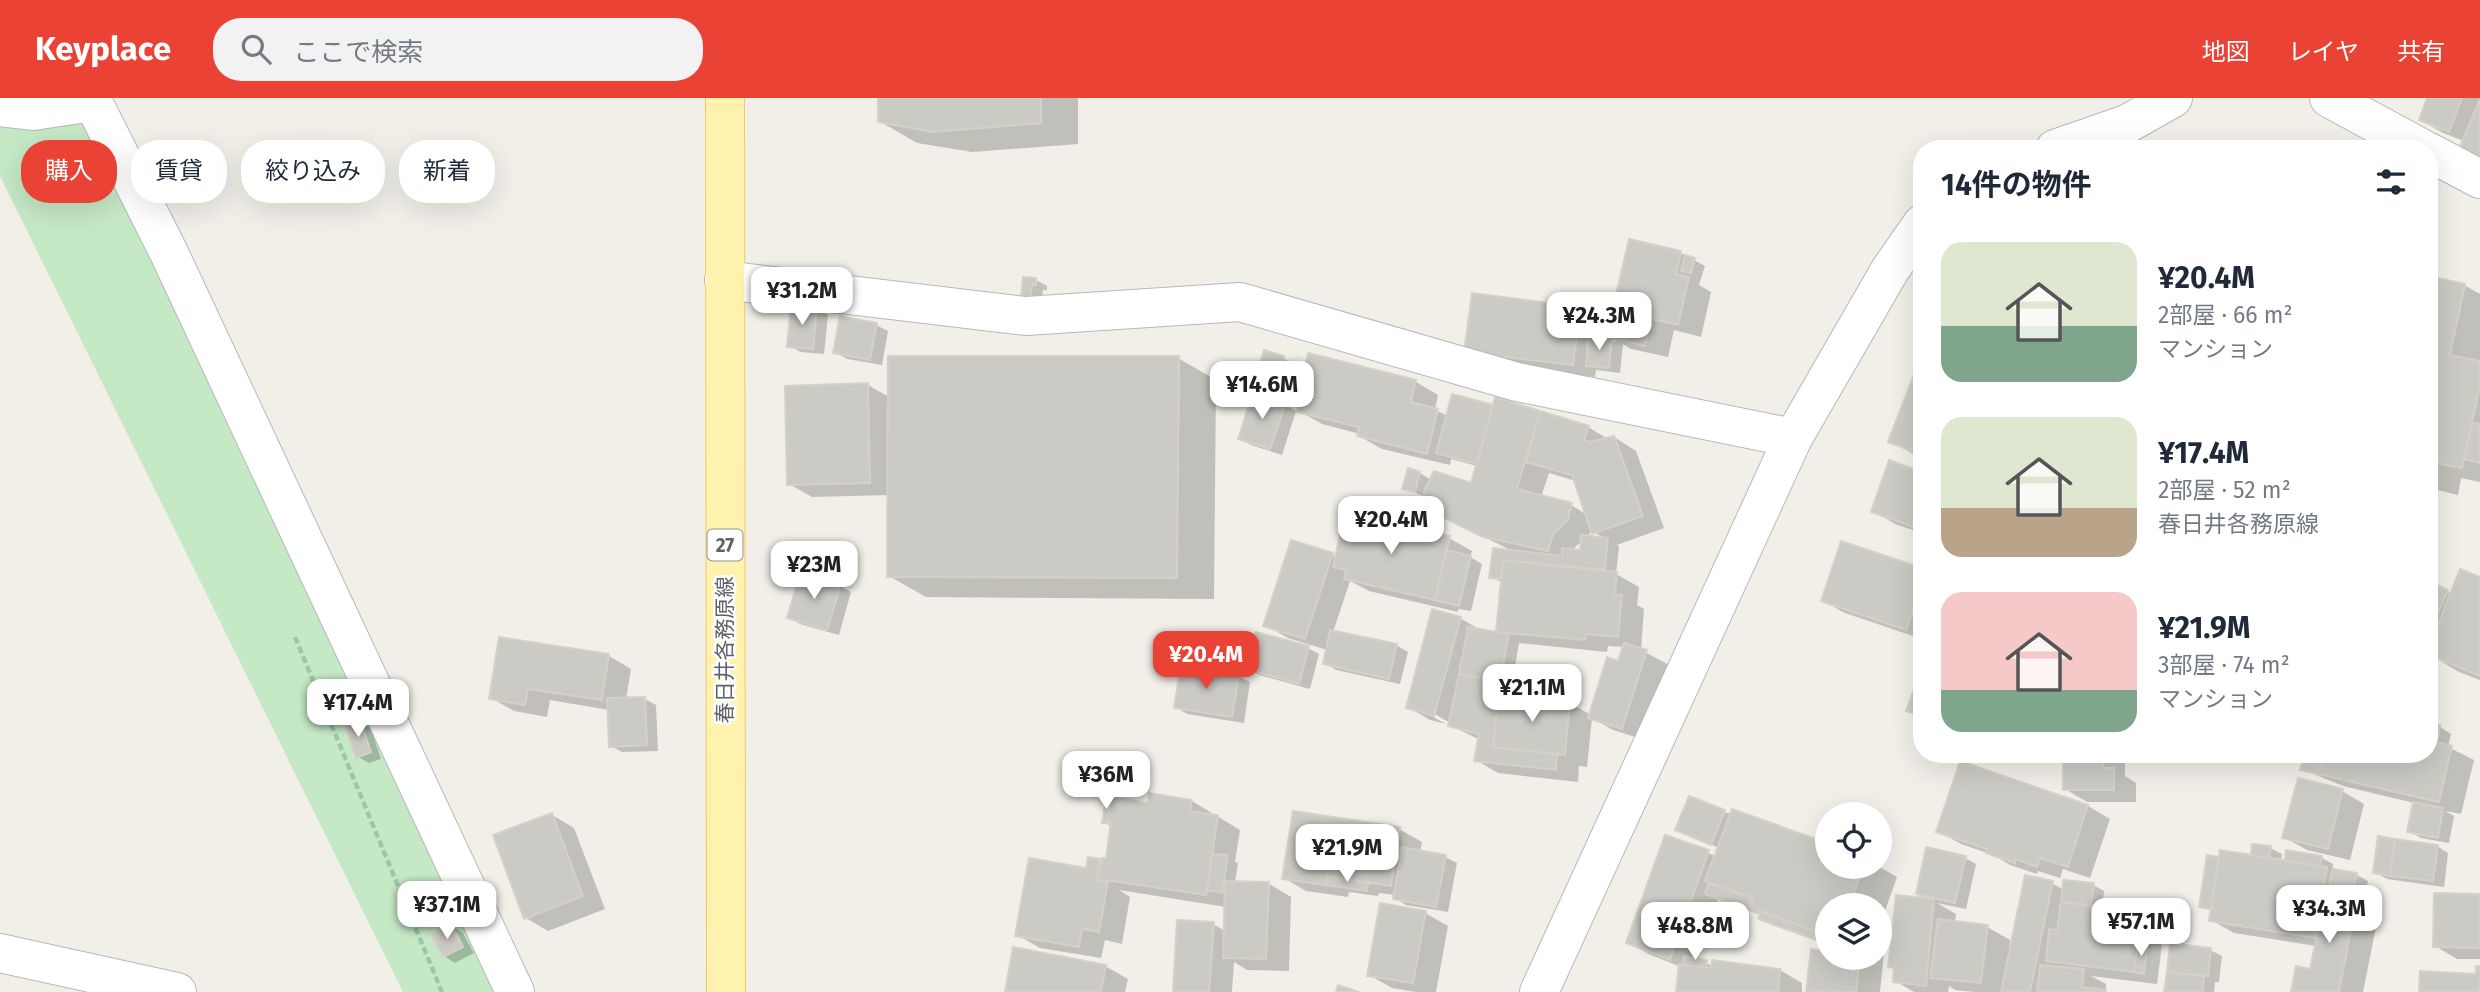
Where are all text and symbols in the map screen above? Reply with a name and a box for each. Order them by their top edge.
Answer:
search box [213,18,703,81]
text: Keyplace [35,29,171,69]
icon: search [237,30,275,68]
text: ここで検索 [293,37,423,68]
text: 地図 [2202,38,2250,66]
text: レイヤ [2288,38,2359,66]
text: 共有 [2397,38,2445,66]
chip: 購入 [21,140,117,203]
chip: 賃貸 [131,140,227,203]
chip: 絞り込み [241,140,385,203]
chip: 新着 [399,140,495,203]
icon: filters [2372,163,2410,201]
text: 14件の物件 [1941,167,2092,203]
text: ¥20.4M [2158,260,2255,296]
pin: ¥31.2M [745,268,859,327]
icon: home [1997,270,2081,354]
text: ¥31.2M [767,276,837,304]
pin: ¥24.3M [1542,292,1656,352]
text: ¥24.3M [1563,301,1635,329]
text: 2部屋 · 66 m² [2158,301,2293,329]
text: マンション [2158,335,2273,363]
pin: ¥14.6M [1205,362,1319,421]
text: ¥14.6M [1226,370,1298,398]
text: ¥17.4M [2158,435,2249,471]
icon: home [1997,445,2081,529]
text: 2部屋 · 52 m² [2158,476,2291,504]
pin: ¥20.4M [1334,496,1448,556]
text: ¥20.4M [1354,505,1428,533]
text: 春日井各務原線 [2158,510,2319,538]
road number: 27 [708,530,742,560]
pin: ¥23M [773,542,855,601]
text: ¥23M [787,550,841,578]
street label: 春日井各務原線 [712,577,738,724]
text: ¥21.9M [2158,610,2250,646]
icon: home [1997,620,2081,704]
pin: ¥20.4M [1149,632,1263,691]
text: ¥20.4M [1169,640,1243,668]
text: 3部屋 · 74 m² [2158,651,2290,679]
pin: ¥21.1M [1475,664,1589,724]
text: ¥21.1M [1499,673,1565,701]
pin: ¥17.4M [301,680,415,739]
text: マンション [2158,685,2273,713]
text: ¥17.4M [323,688,393,716]
pin: ¥36M [1065,752,1147,811]
text: ¥36M [1078,760,1134,788]
map controls [1815,802,1892,970]
button: locate [1815,802,1892,879]
pin: ¥21.9M [1290,824,1404,884]
text: ¥21.9M [1312,833,1382,861]
pin: ¥37.1M [390,882,504,941]
pin: ¥34.3M [2272,886,2386,945]
text: ¥37.1M [413,890,481,918]
button: layers [1815,893,1892,970]
text: ¥34.3M [2292,894,2366,922]
pin: ¥57.1M [2084,898,2198,958]
pin: ¥48.8M [1638,902,1752,962]
text: ¥57.1M [2107,907,2175,935]
text: ¥48.8M [1657,911,1733,939]

